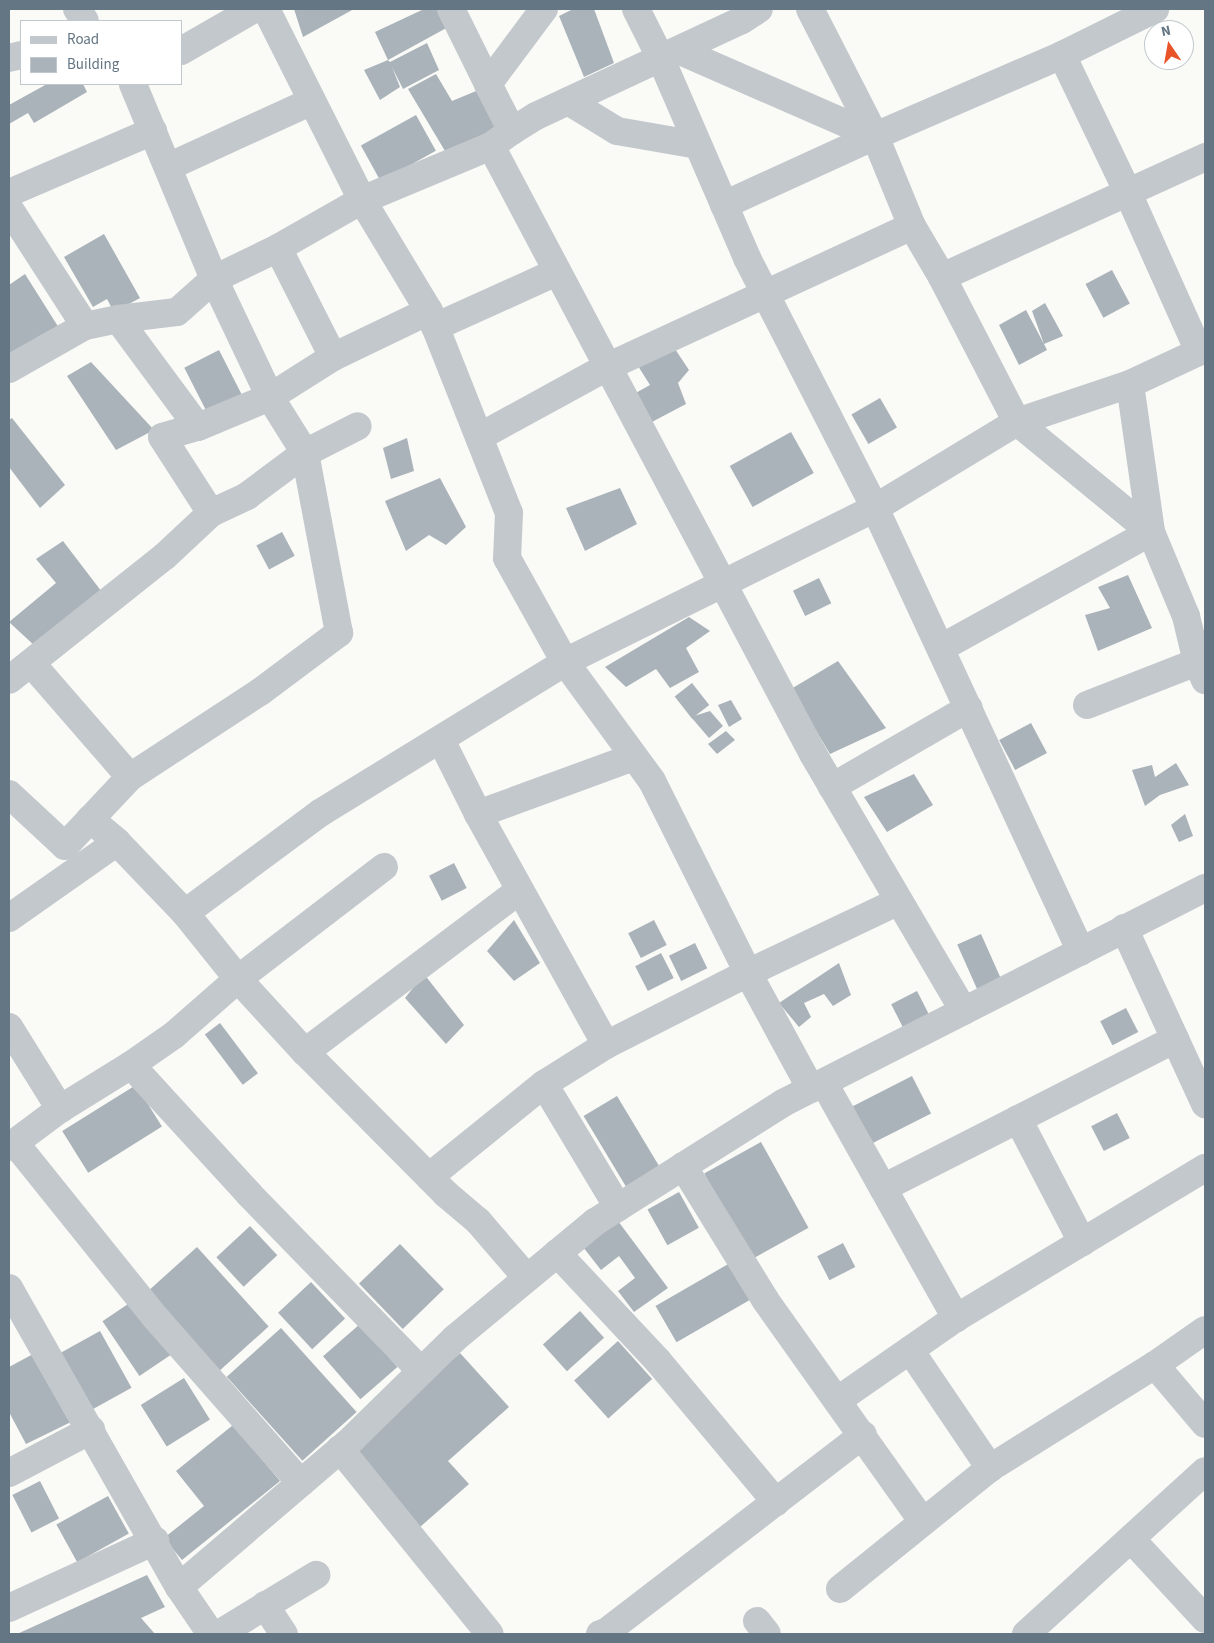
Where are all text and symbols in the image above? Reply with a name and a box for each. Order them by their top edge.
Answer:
legend [20,20,182,85]
north arrow [1144,20,1194,70]
text: N [1159,21,1173,42]
text: Road [67,29,99,50]
text: Building [67,54,119,75]

